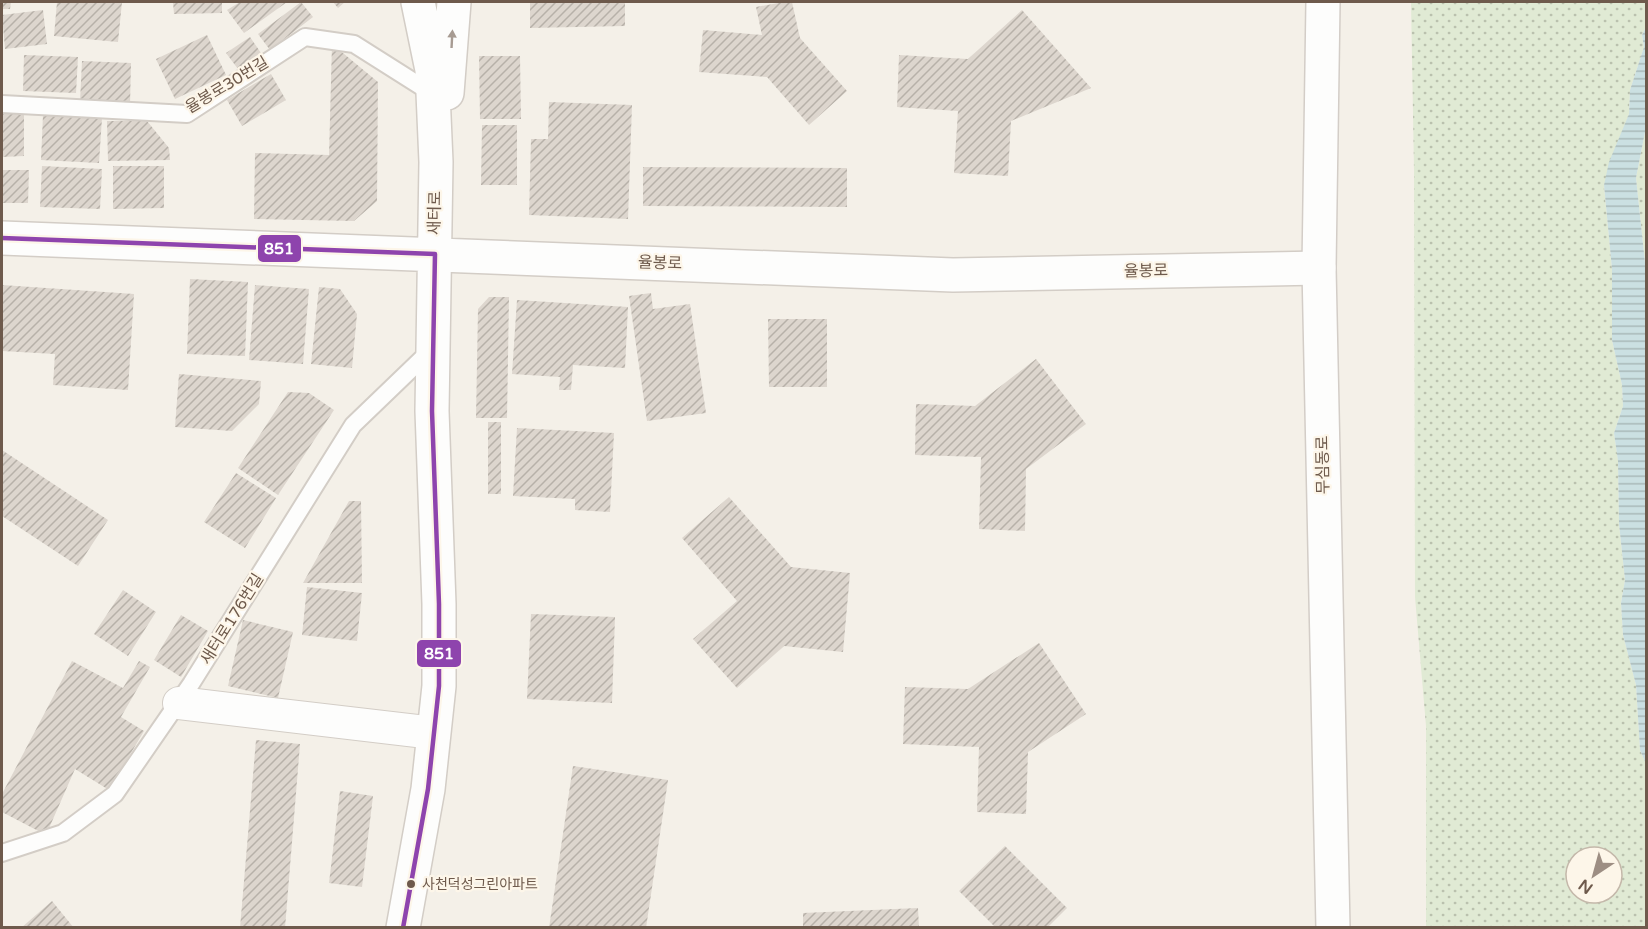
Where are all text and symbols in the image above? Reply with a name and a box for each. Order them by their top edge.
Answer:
one-way arrow [447,30,456,49]
street label: 율봉로30번길 [182,52,272,118]
street label: 새터로 [425,190,445,235]
line badge: 851 [257,234,302,263]
text: 851 [264,239,294,259]
street label: 율봉로 [638,252,683,274]
street label: 율봉로 [1124,261,1169,281]
street label: 무심동로 [1312,435,1334,495]
street label: 새터로176번길 [196,570,268,668]
line badge: 851 [416,639,462,668]
text: 851 [424,644,454,664]
north arrow [1564,845,1624,905]
text: N [1575,874,1597,898]
place label: 사천덕성그린아파트 [422,876,538,893]
marker: 사천덕성그린아파트 [405,878,417,890]

